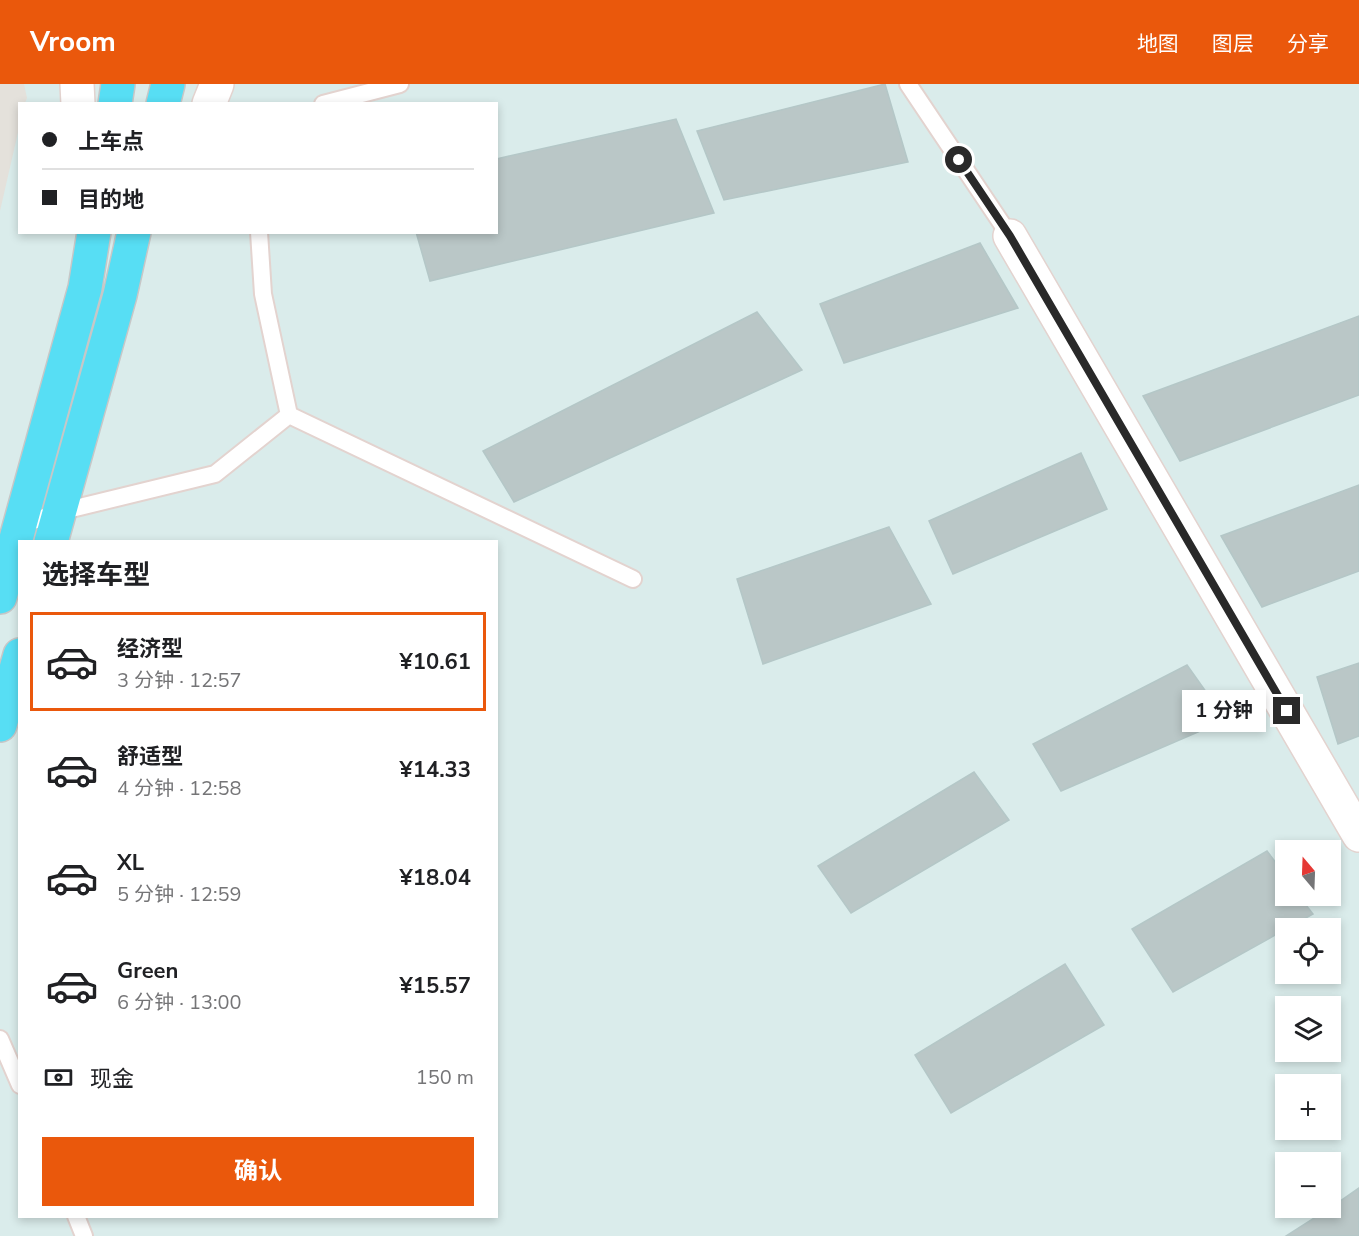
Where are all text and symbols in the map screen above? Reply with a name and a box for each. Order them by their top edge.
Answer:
text: Vroom [30,23,116,61]
text: 地图 [1137,30,1179,58]
text: 图层 [1212,30,1254,58]
text: 分享 [1287,30,1329,58]
text: 上车点 [78,127,144,157]
route start [945,146,972,173]
text: 目的地 [78,185,144,215]
text: 选择车型 [42,557,150,594]
text: 经济型 [117,634,183,664]
icon: car [45,635,99,689]
text: ¥10.61 [400,647,471,677]
text: 3 分钟 · 12:57 [117,667,242,694]
callout: 1 分钟 [1182,690,1266,732]
text: 1 分钟 [1195,697,1253,724]
route end [1273,697,1300,724]
text: 舒适型 [117,742,183,772]
icon: car [45,743,99,797]
text: ¥14.33 [400,755,471,785]
text: 4 分钟 · 12:58 [117,775,242,802]
north arrow [1275,840,1341,906]
map controls [1275,840,1341,1218]
text: XL [117,848,144,878]
icon: car [45,851,99,905]
text: ¥18.04 [400,863,471,893]
text: 5 分钟 · 12:59 [117,881,242,908]
button: locate [1275,918,1341,984]
text: Green [117,956,178,986]
icon: car [45,959,99,1013]
text: ¥15.57 [400,971,471,1001]
text: 6 分钟 · 13:00 [117,989,242,1016]
button: layers [1275,996,1341,1062]
icon: cash [42,1061,75,1094]
text: 现金 [90,1064,134,1094]
text: 150 m [416,1064,474,1091]
button: + [1275,1074,1341,1140]
button: 确认 [42,1137,474,1206]
button: − [1275,1152,1341,1218]

